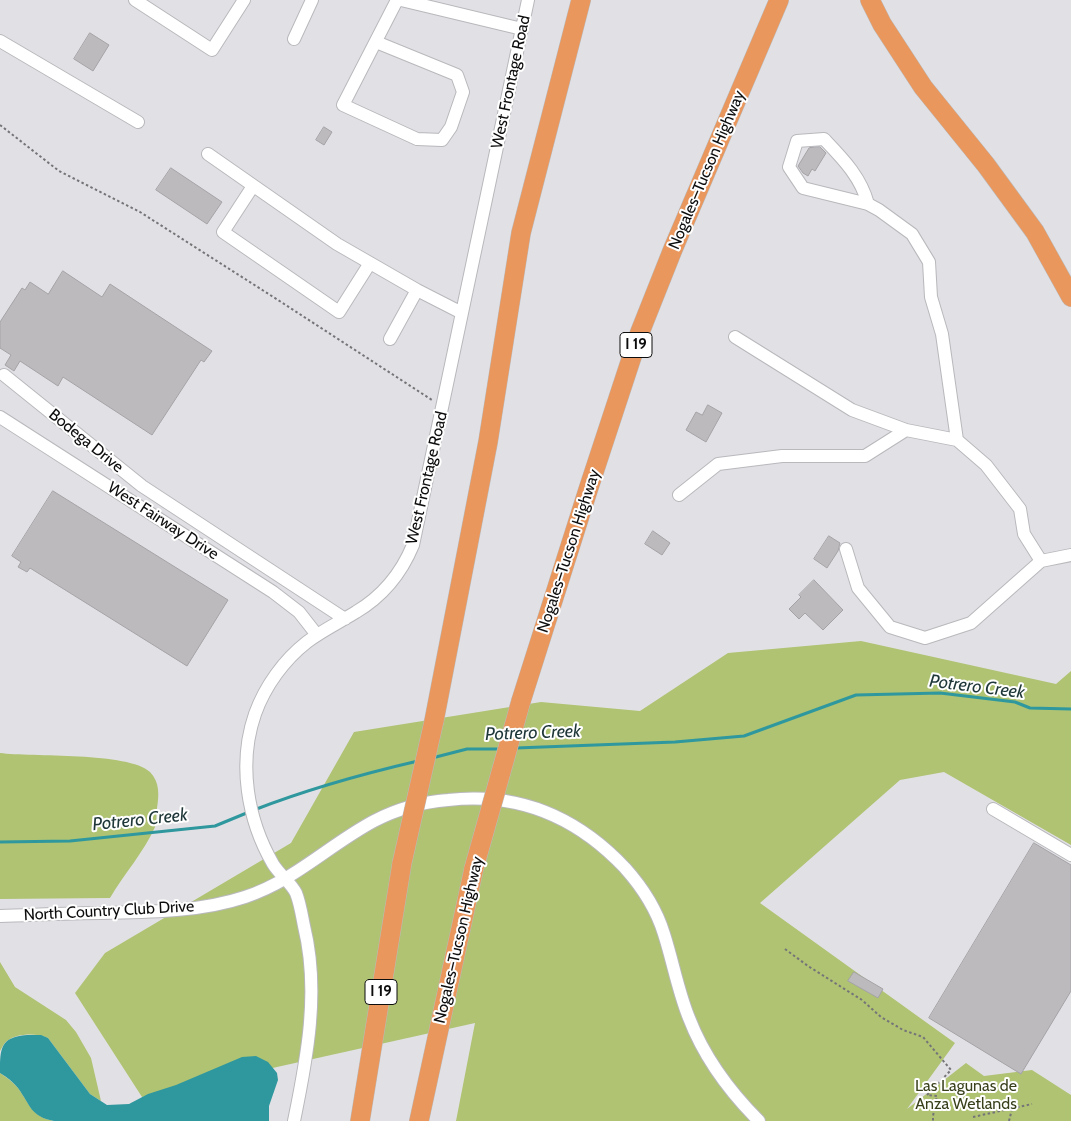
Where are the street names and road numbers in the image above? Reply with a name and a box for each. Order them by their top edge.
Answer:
street label: West Frontage Road [487,14,535,150]
street label: Nogales–Tucson Highway [665,88,749,252]
road number: I 19 [620,332,652,358]
street label: Bodega Drive [45,405,127,477]
street label: West Frontage Road [402,410,452,546]
street label: Nogales–Tucson Highway [533,467,605,635]
street label: West Fairway Drive [104,478,222,564]
street label: Nogales–Tucson Highway [430,855,488,1025]
street label: North Country Club Drive [23,897,195,925]
road number: I 19 [365,980,397,1004]

